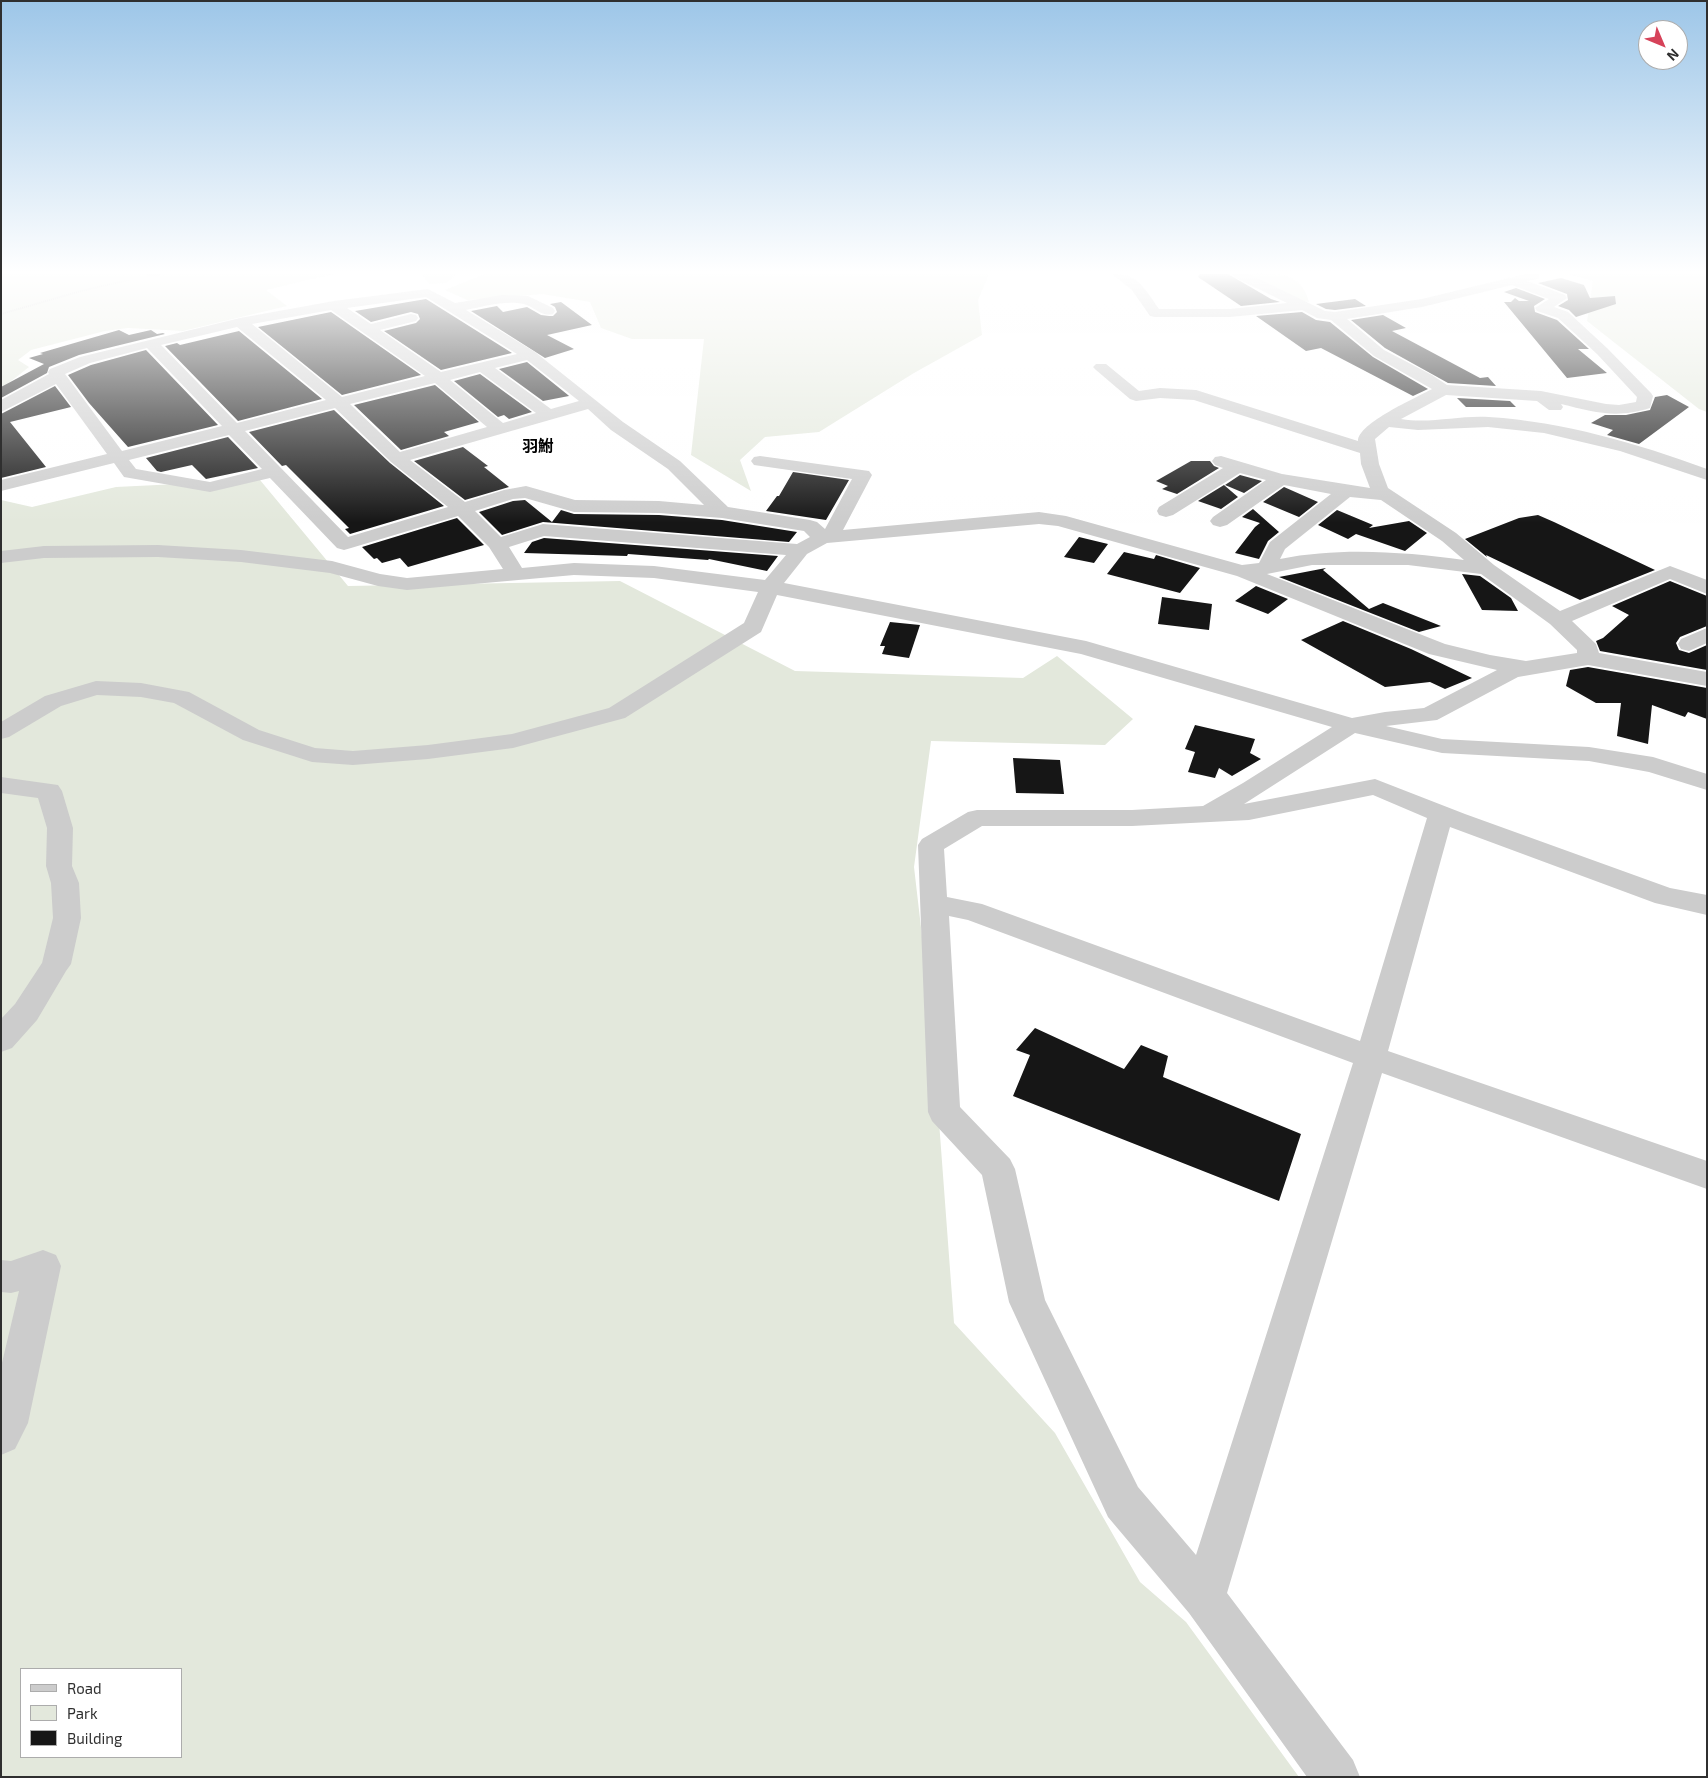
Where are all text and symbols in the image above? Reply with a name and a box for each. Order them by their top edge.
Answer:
north arrow [1638,20,1688,70]
text: N [1664,46,1683,65]
district label: 羽鮒 [522,437,554,457]
legend [20,1668,182,1758]
text: Road [67,1679,102,1697]
text: Park [67,1704,98,1722]
text: Building [67,1729,122,1747]

